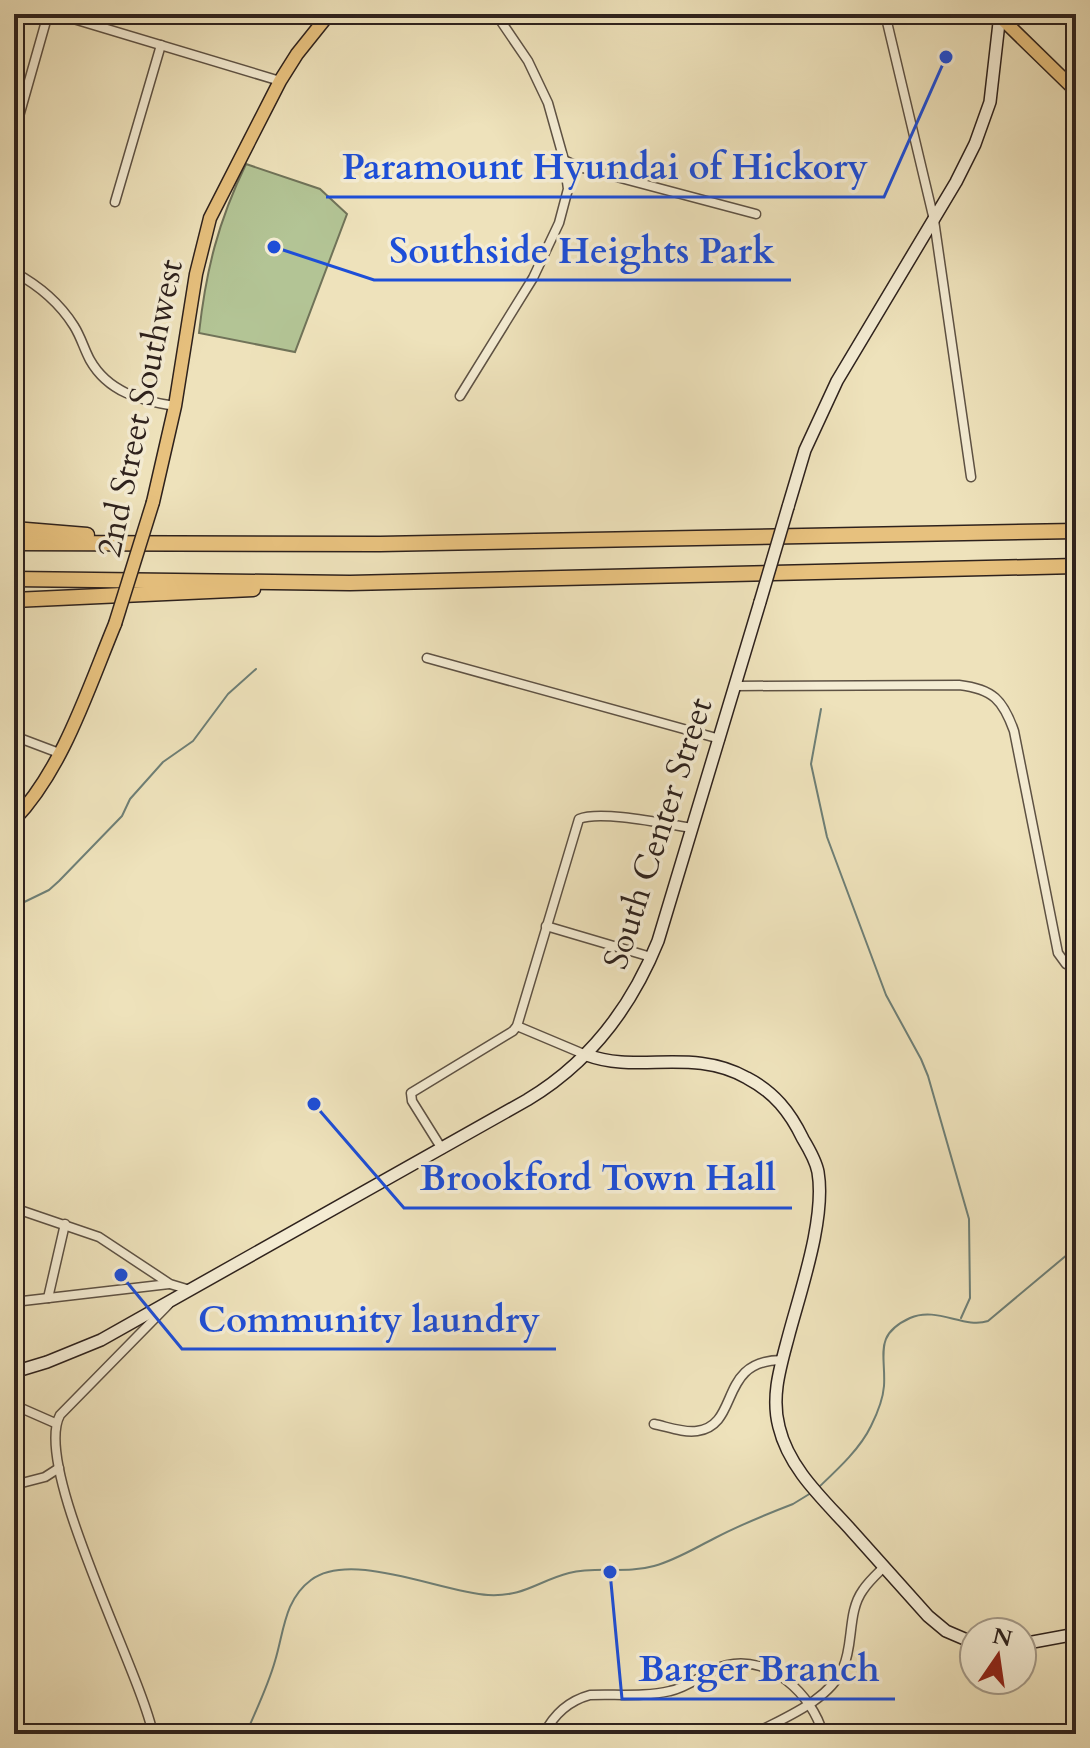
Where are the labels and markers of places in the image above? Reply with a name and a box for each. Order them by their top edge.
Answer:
callout: Paramount Hyundai of Hickory [326,137,884,197]
callout: Southside Heights Park [374,220,791,280]
callout: Brookford Town Hall [404,1148,792,1208]
callout: Community laundry [182,1289,556,1349]
callout: Barger Branch [622,1639,895,1699]

